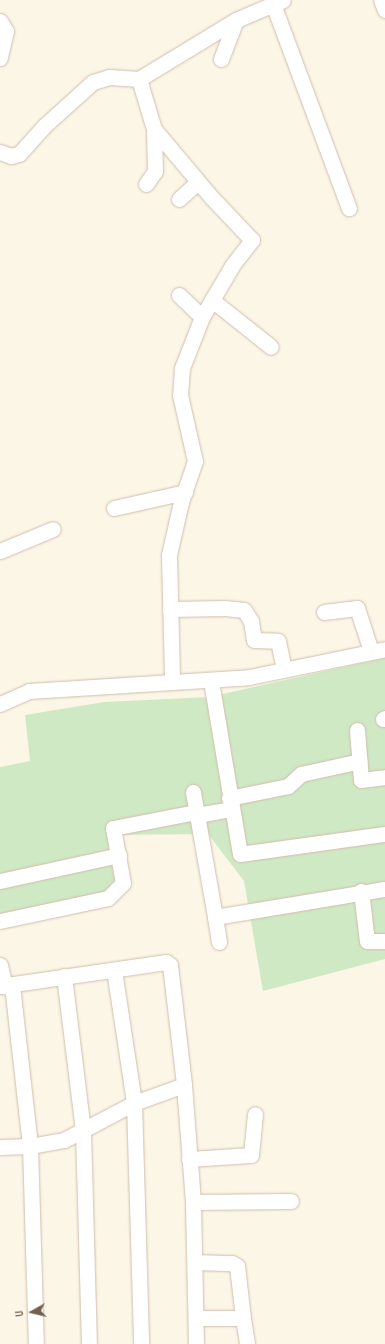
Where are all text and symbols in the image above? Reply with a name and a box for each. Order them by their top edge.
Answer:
north arrow [12,1292,52,1332]
text: U [13,1310,26,1317]

